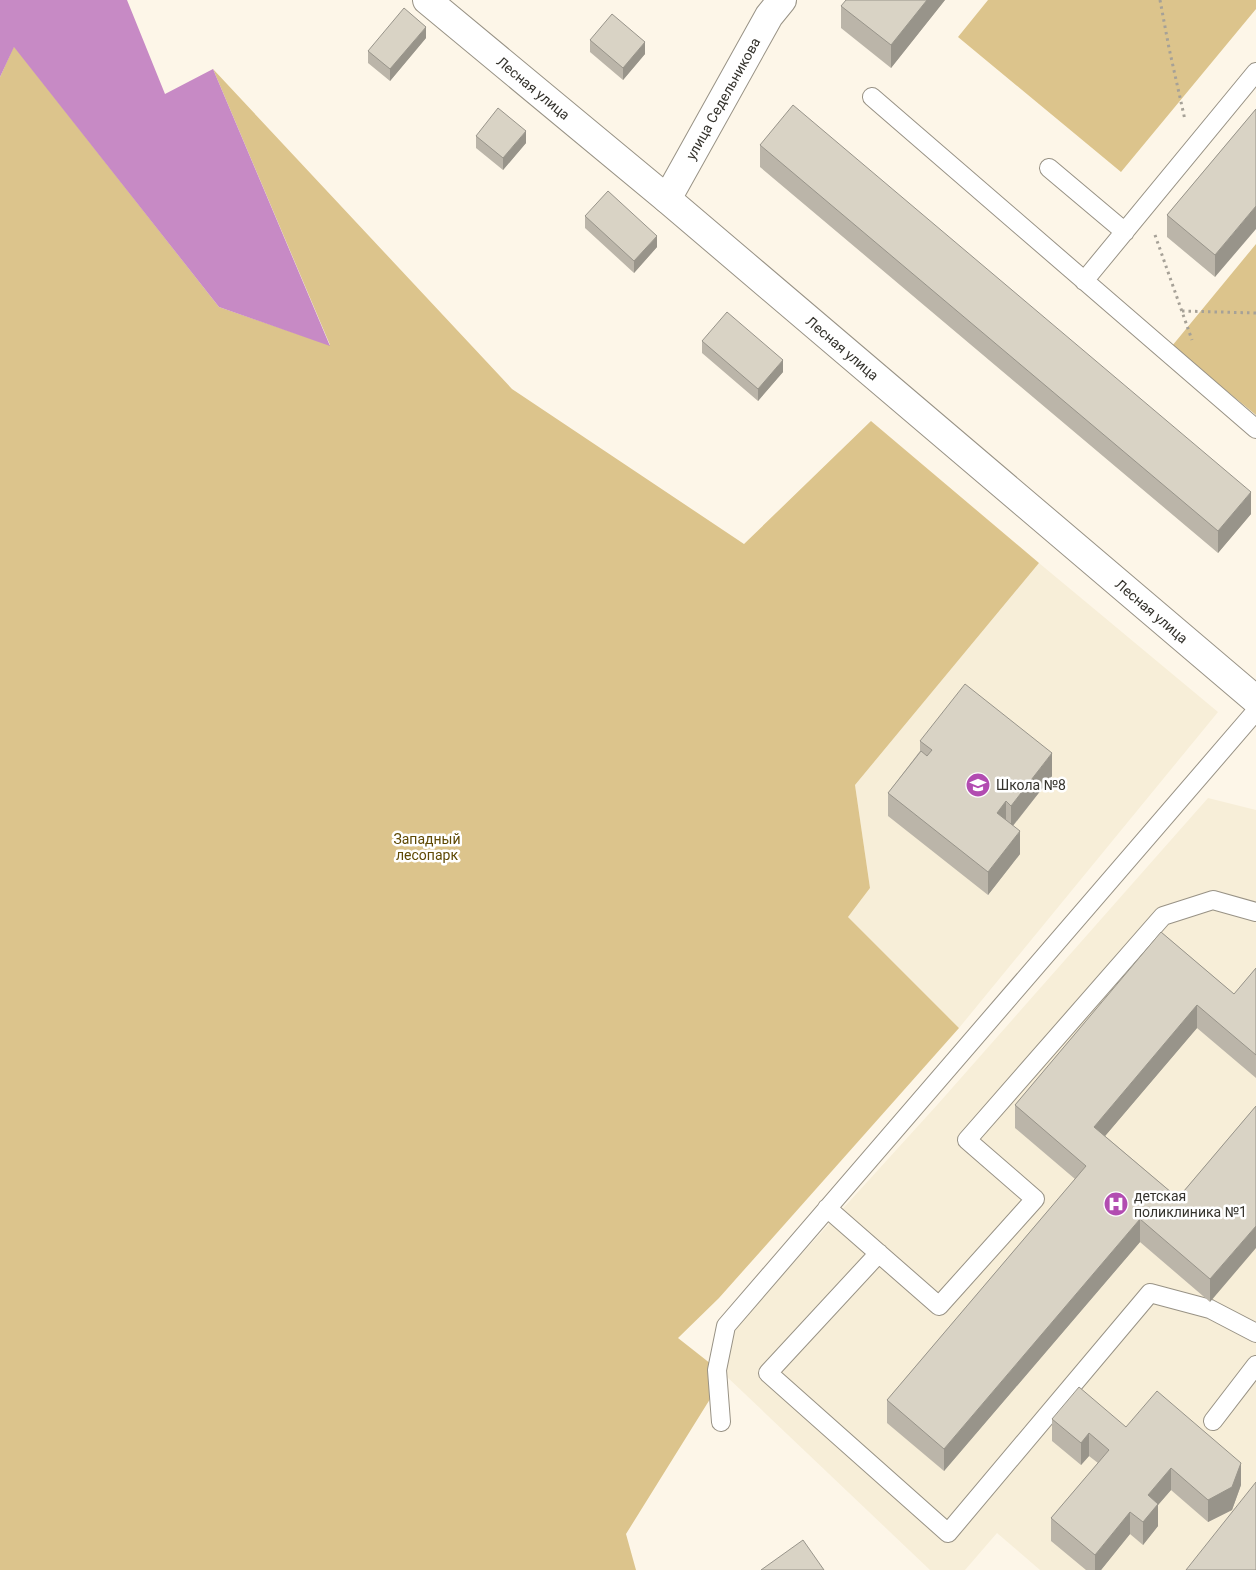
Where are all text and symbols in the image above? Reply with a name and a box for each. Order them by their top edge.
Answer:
street label: улица Седельникова [683,35,763,162]
street label: Лесная улица [493,53,573,123]
street label: Лесная улица [803,313,882,383]
street label: Лесная улица [1112,576,1191,646]
school or university icon: Школа №8 [965,772,991,798]
place label: Школа №8 [996,777,1066,793]
park label: Западный лесопарк [393,831,461,863]
place label: детская поликлиника №1 [1134,1188,1247,1220]
hospital icon: детская поликлиника №1 [1103,1191,1129,1217]

